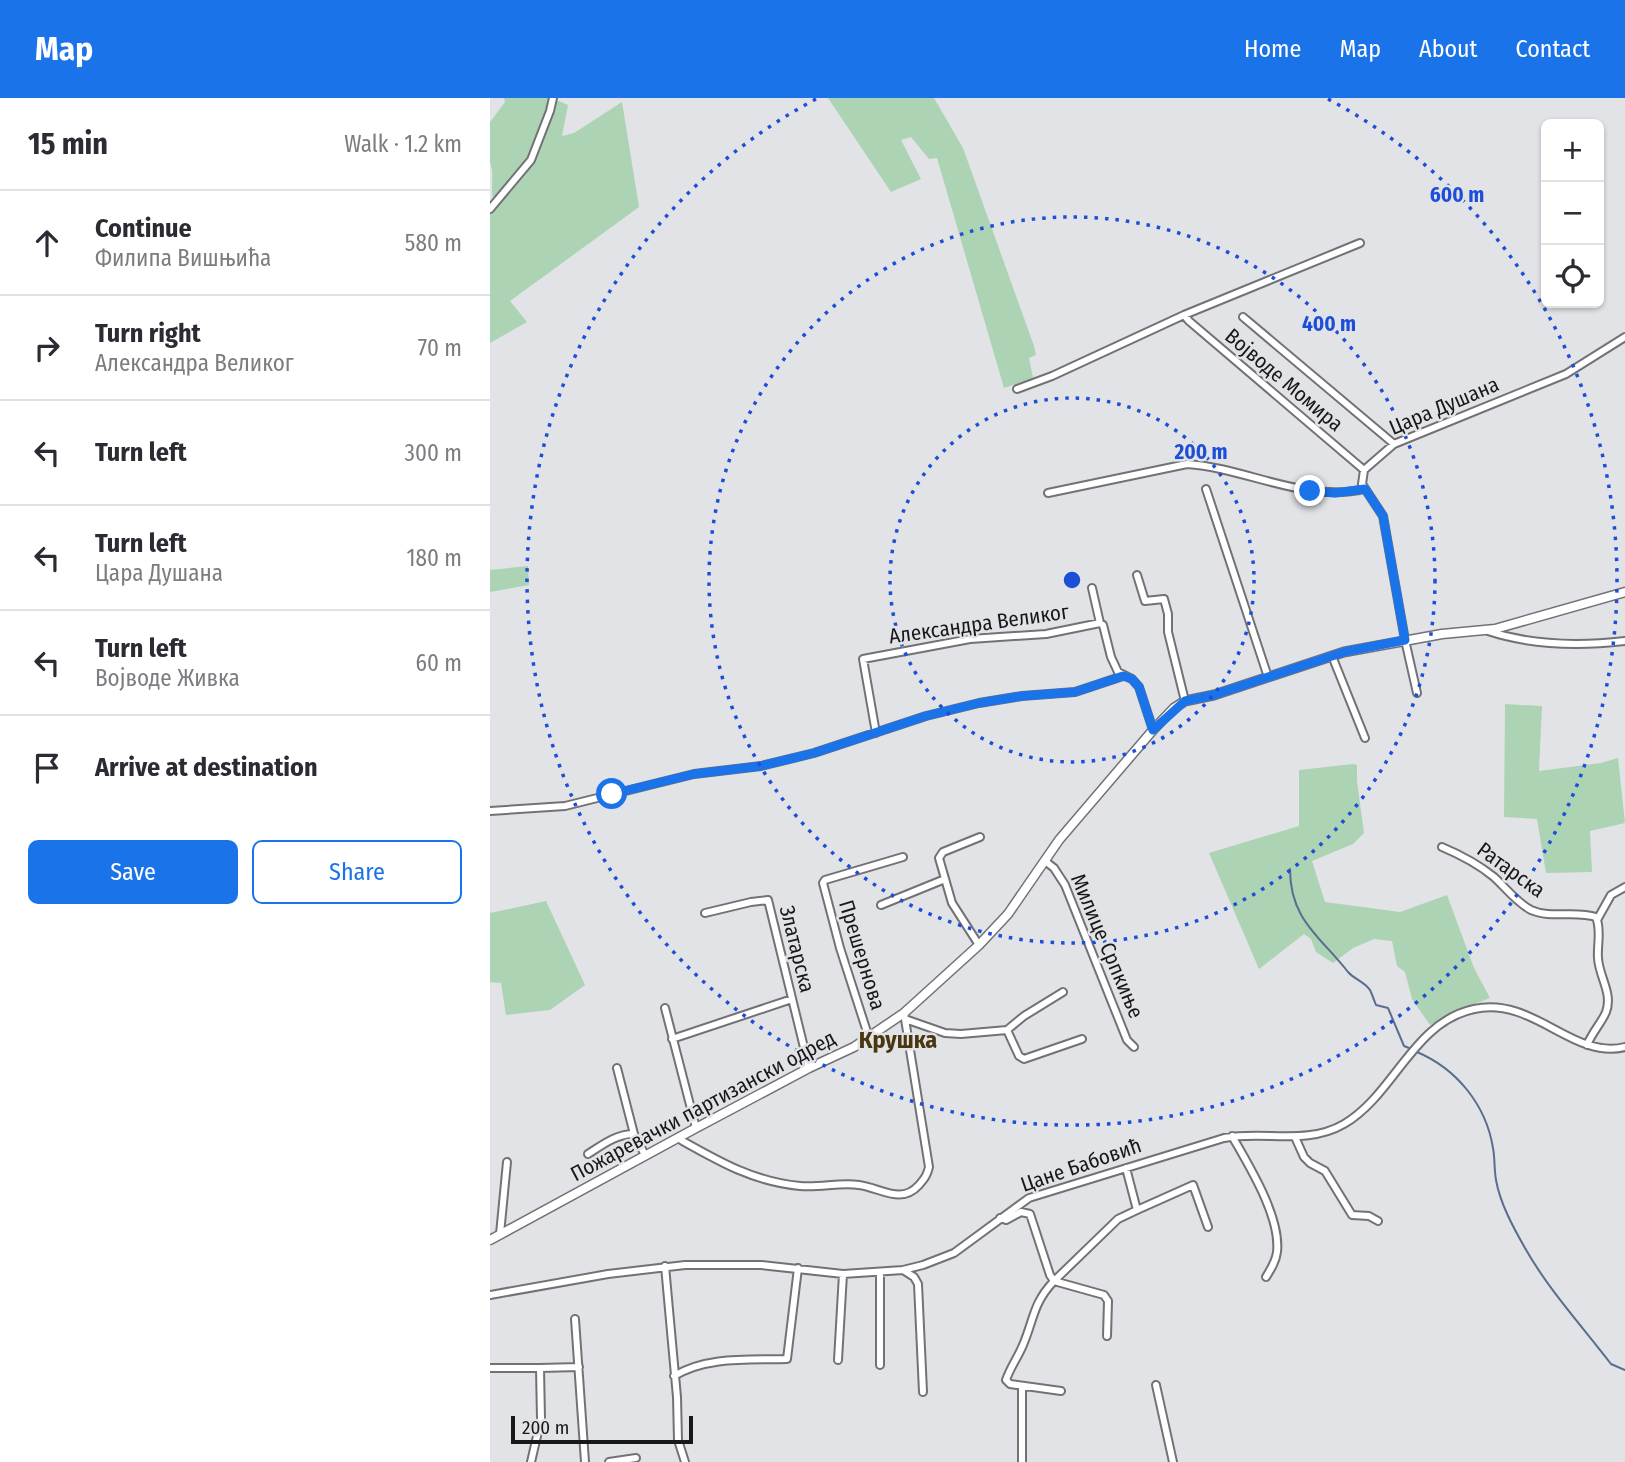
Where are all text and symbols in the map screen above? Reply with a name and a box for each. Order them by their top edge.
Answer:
text: Map [35,29,93,69]
text: Home [1244,35,1301,63]
text: Map [1339,35,1381,63]
text: About [1419,35,1477,63]
text: Contact [1515,35,1590,63]
map controls [1541,119,1604,308]
button: + [1541,119,1604,182]
text: 15 min [28,126,108,162]
text: Walk · 1.2 km [344,130,462,158]
text: 600 m [1430,182,1484,208]
button: − [1541,182,1604,245]
text: Continue [95,213,192,244]
icon: ahead [28,224,66,262]
text: 580 m [405,229,462,257]
text: Филипа Вишњића [95,244,271,272]
button: locate [1541,245,1604,308]
text: 400 m [1302,311,1356,337]
text: Turn right [95,318,201,349]
street label: Војводе Момира [1220,323,1348,437]
icon: right [28,329,66,367]
text: 70 m [418,334,462,362]
text: Александра Великог [95,349,294,377]
street label: Цара Душана [1385,371,1503,441]
icon: left [28,434,66,472]
text: Turn left [95,437,187,468]
text: 300 m [405,439,462,467]
text: 200 m [1173,439,1228,465]
route end [1294,475,1325,506]
text: Turn left [95,528,187,559]
icon: left [28,539,66,577]
text: 180 m [406,544,462,572]
text: Цара Душана [95,559,223,587]
centre of rings [1060,568,1084,592]
street label: Александра Великог [887,598,1072,650]
text: Turn left [95,633,187,664]
icon: left [28,644,66,682]
text: 60 m [416,649,462,677]
text: Војводе Живка [95,664,240,692]
icon: arrive [28,749,66,787]
text: Arrive at destination [95,752,318,783]
route start [596,778,627,809]
street label: Ратарска [1472,837,1550,903]
button: Save [28,840,238,904]
button: Share [252,840,462,904]
street label: Милице Српкиње [1065,870,1149,1022]
street label: Прешернова [833,897,891,1013]
street label: Златарска [774,903,820,995]
street label: Пожаревачки партизански одред [566,1025,840,1187]
district label: Крушка [859,1026,937,1054]
street label: Цане Бабовић [1017,1132,1145,1198]
scale bar [511,1413,693,1445]
text: 200 m [522,1416,569,1439]

